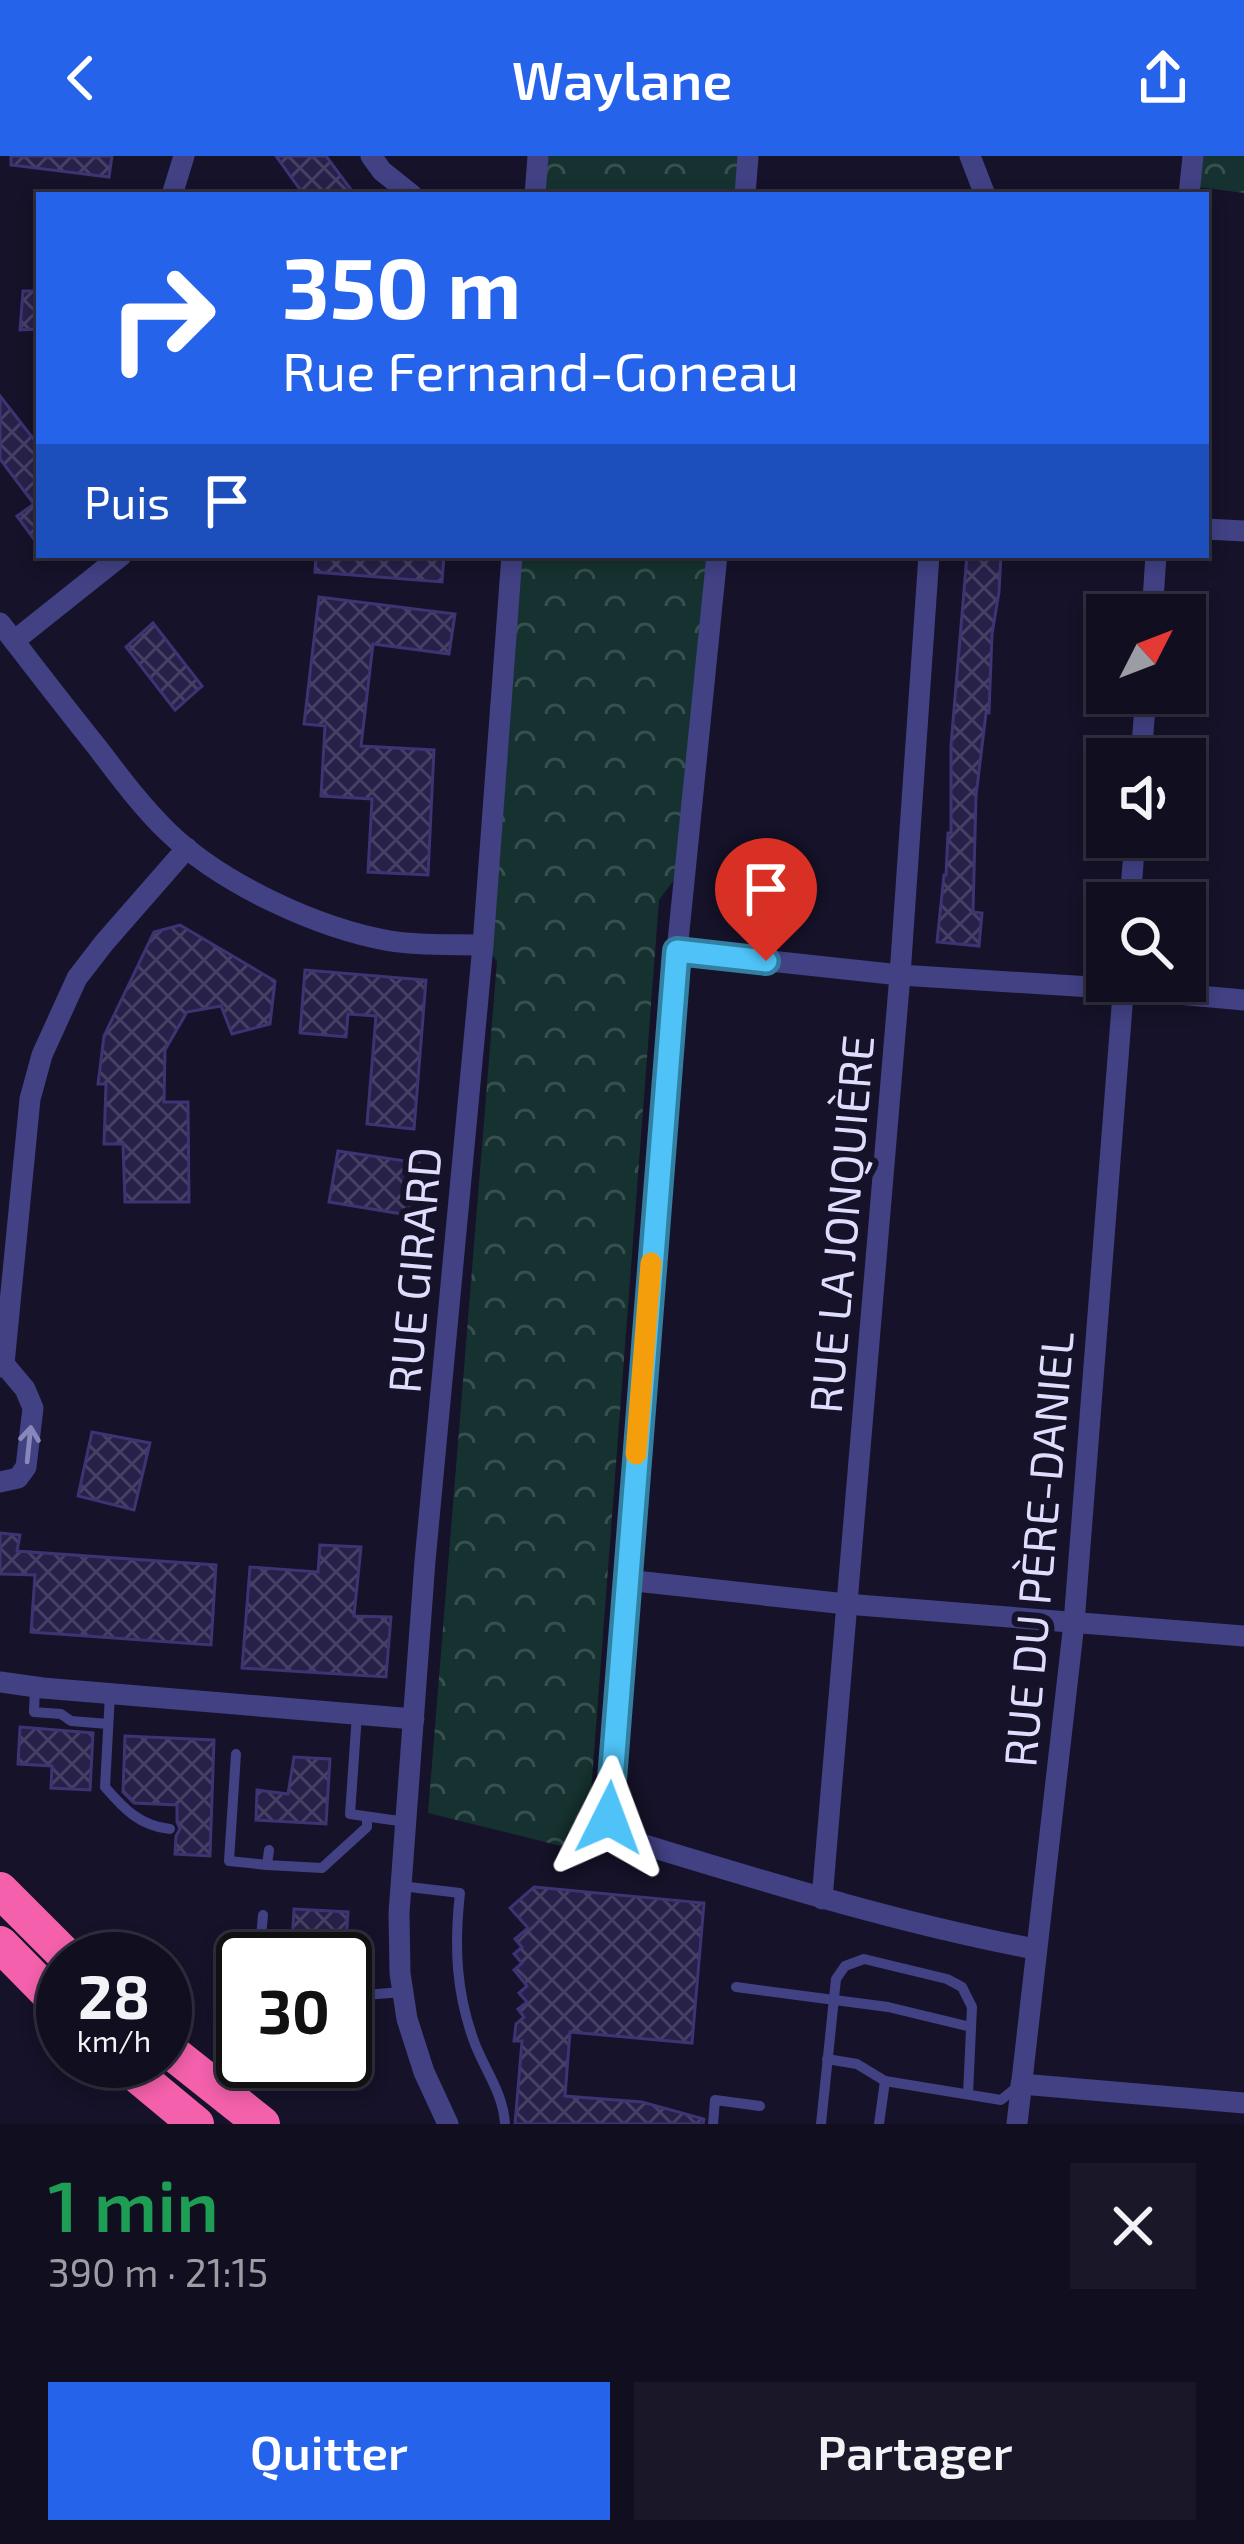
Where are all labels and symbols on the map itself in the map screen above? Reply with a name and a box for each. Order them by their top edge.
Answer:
north arrow [1086,594,1206,714]
pin [715,838,817,961]
street label: RUE LA JONQUIÈRE [797,1033,884,1415]
street label: RUE GIRARD [375,1145,451,1395]
street label: RUE DU PÈRE-DANIEL [991,1329,1083,1769]
one-way arrow [19,1425,41,1464]
position arrow [546,1755,672,1881]
speed limit sign: 30 [216,1932,372,2088]

